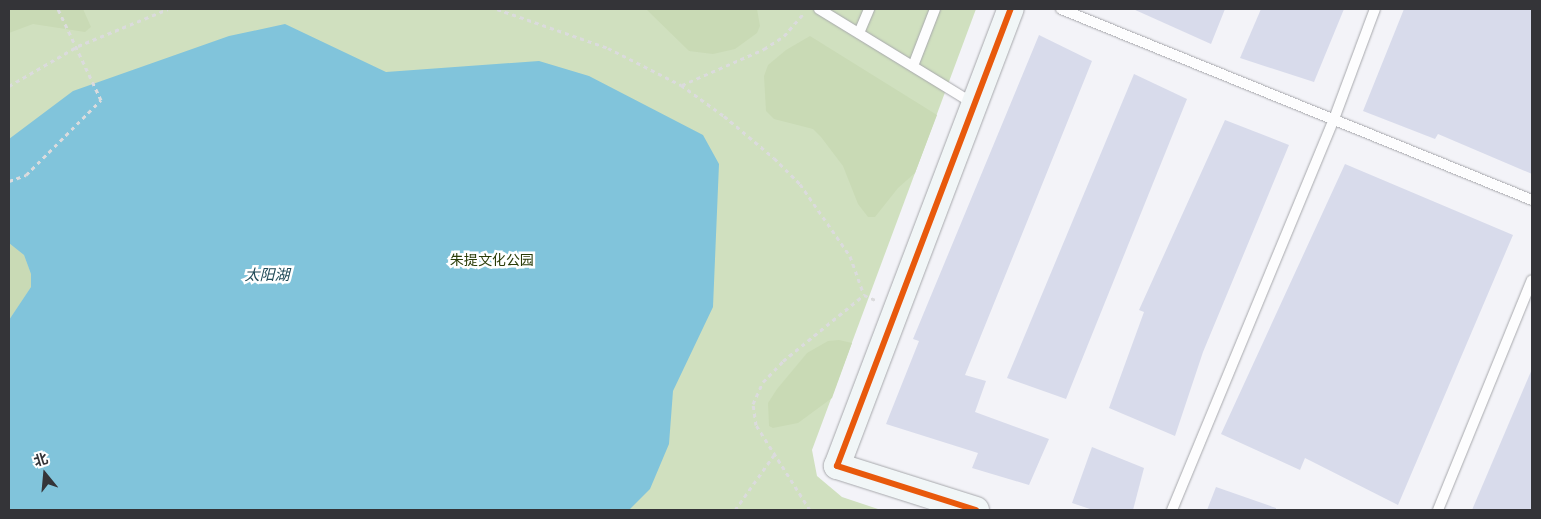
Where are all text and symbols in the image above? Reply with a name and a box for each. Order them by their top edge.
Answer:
park label: 朱提文化公园 [450,252,534,268]
water label: 太阳湖 [245,266,289,284]
text: 北 [31,447,50,471]
north arrow [20,449,70,499]

